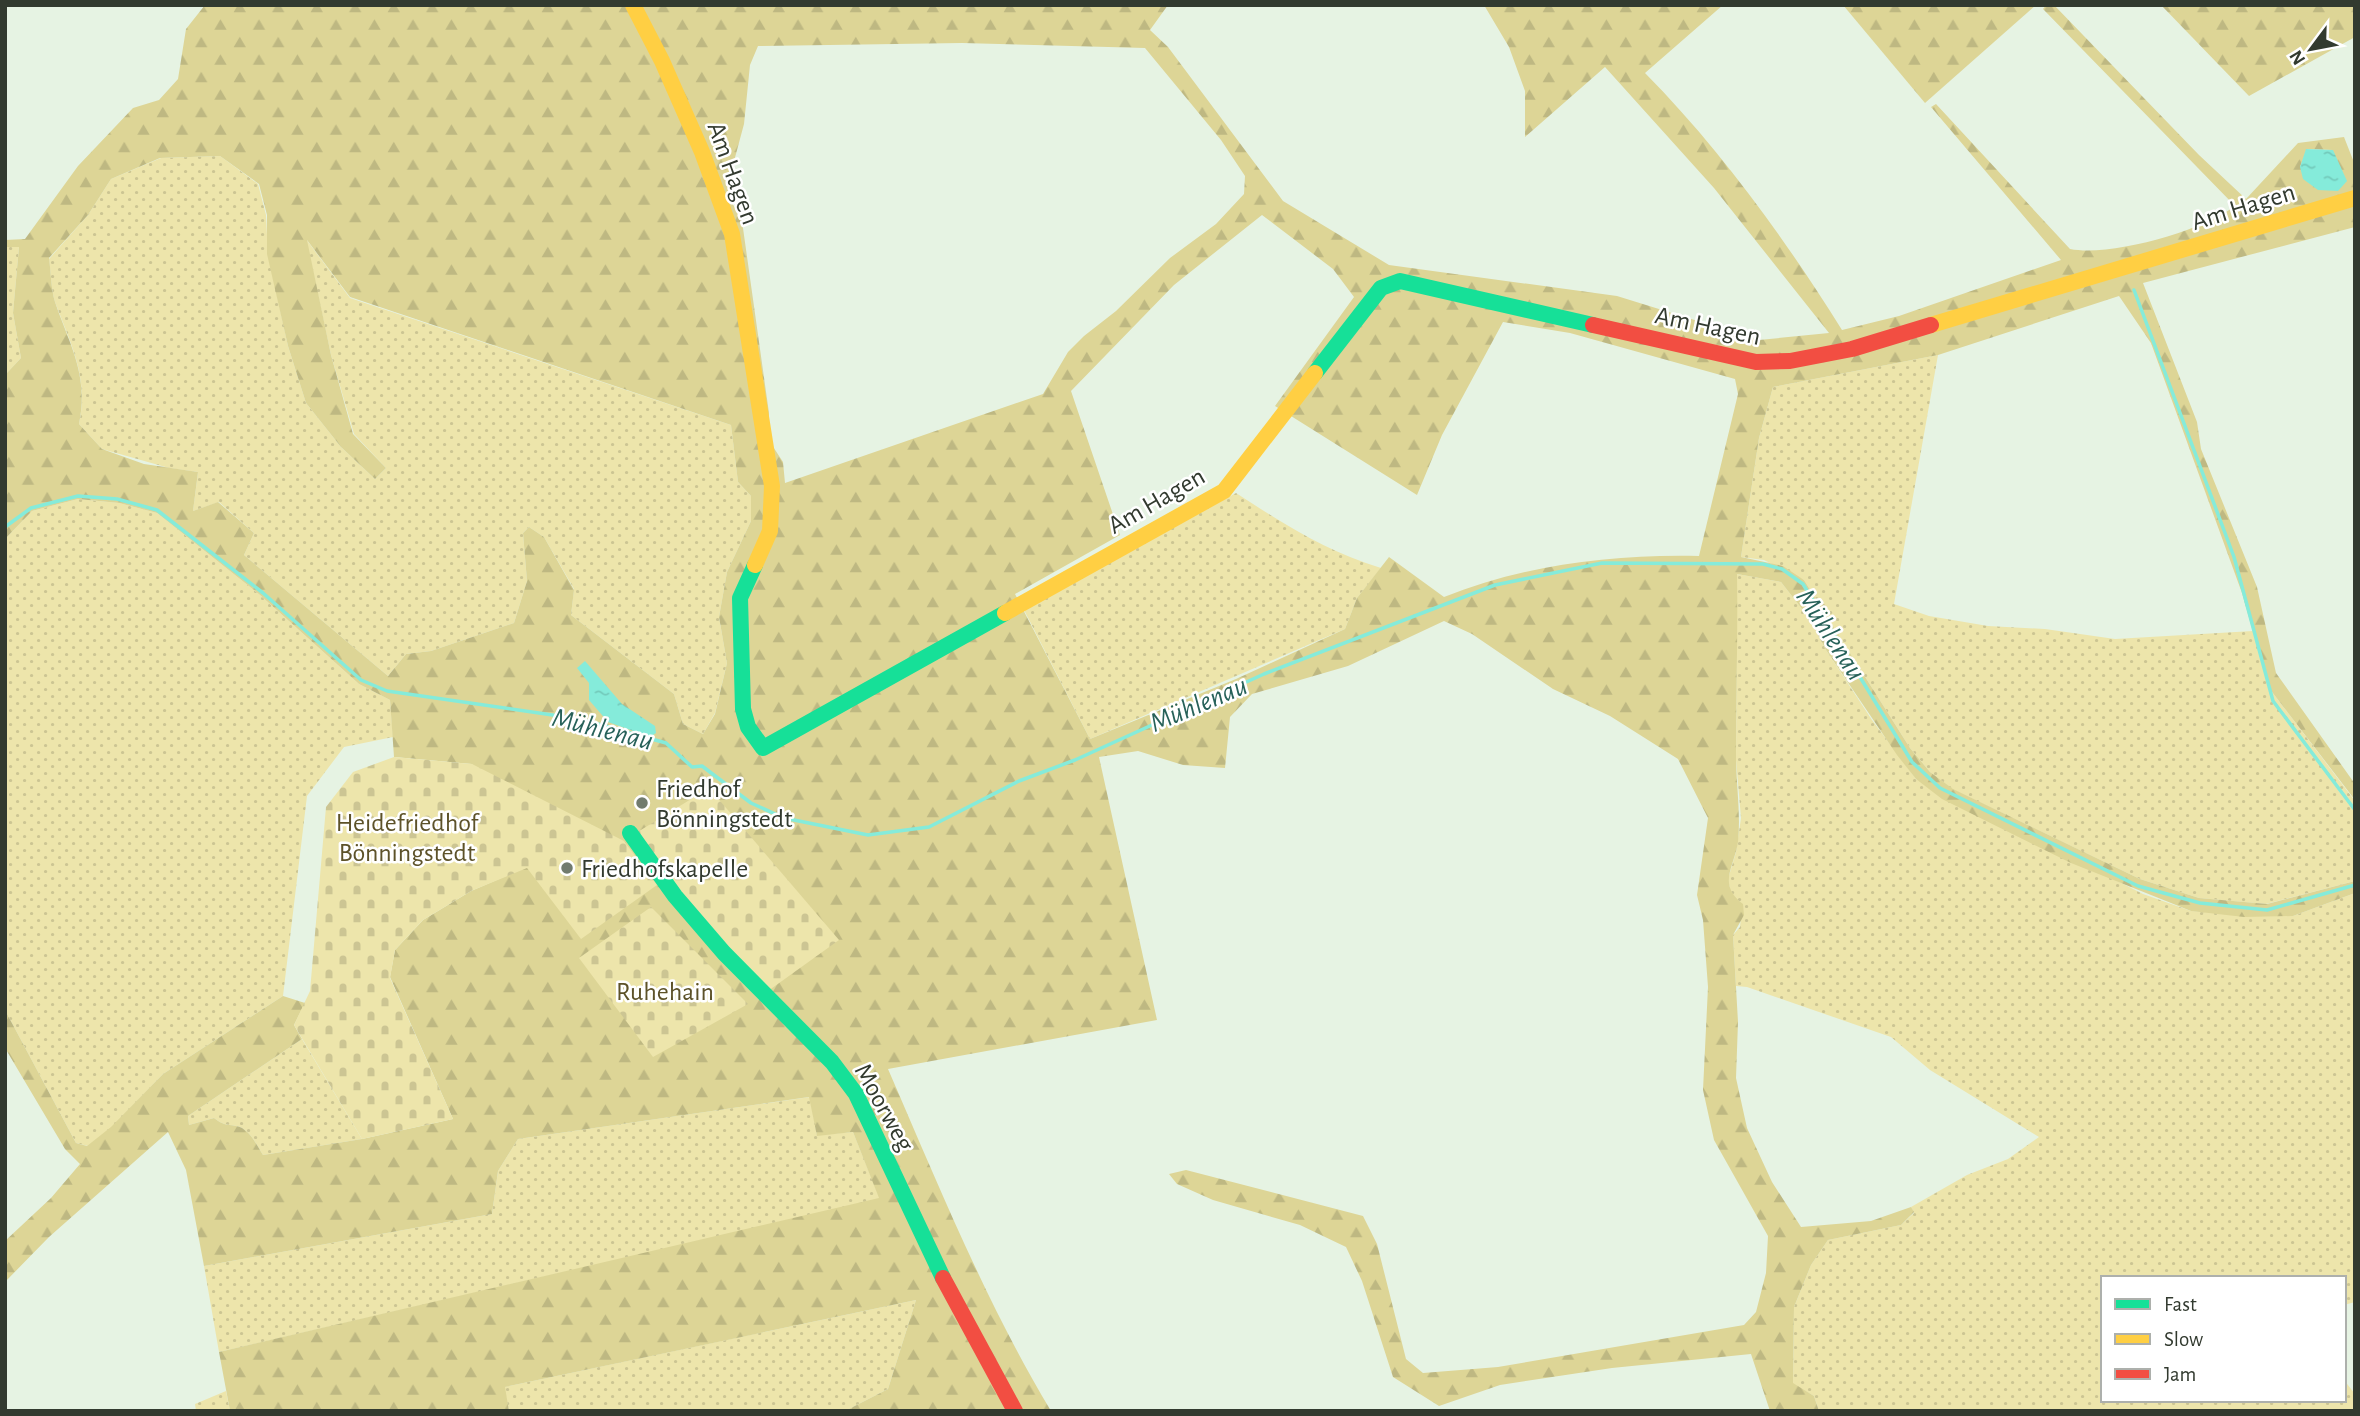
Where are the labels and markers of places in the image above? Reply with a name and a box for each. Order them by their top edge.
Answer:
place label: Friedhof Bönningstedt [656,776,792,832]
marker: Friedhof Bönningstedt [634,795,650,811]
place label: Friedhofskapelle [581,856,748,882]
marker: Friedhofskapelle [559,860,575,876]

